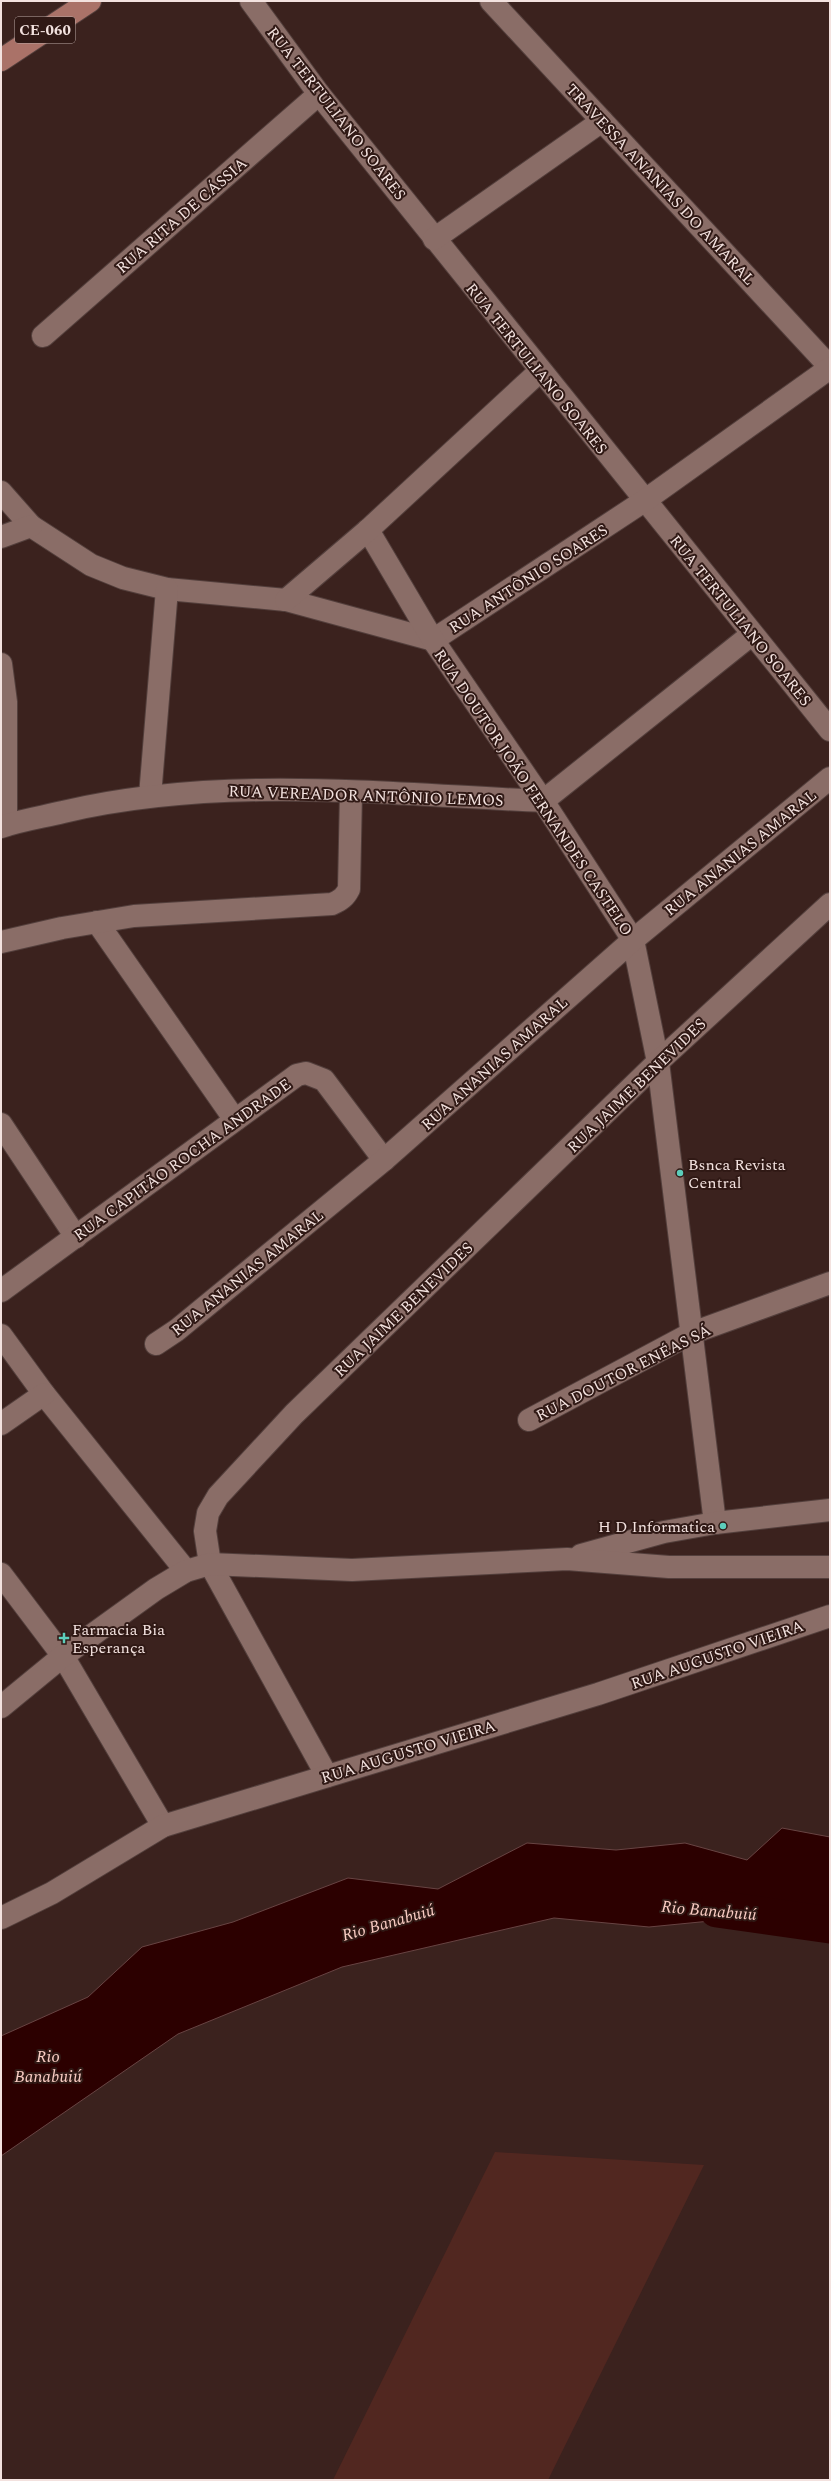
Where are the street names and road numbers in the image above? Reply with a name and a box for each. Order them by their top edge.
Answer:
road number: CE-060 [15,17,75,43]
street label: RUA TERTULIANO SOARES [261,22,412,205]
street label: TRAVESSA ANANIAS DO AMARAL [560,78,761,291]
street label: RUA RITA DE CÁSSIA [111,152,253,280]
street label: RUA TERTULIANO SOARES [459,278,613,459]
street label: RUA ANTÔNIO SOARES [444,518,613,639]
street label: RUA TERTULIANO SOARES [663,530,817,711]
street label: RUA DOUTOR JOÃO FERNANDES CASTELO [428,644,639,941]
street label: RUA VEREADOR ANTÔNIO LEMOS [228,779,504,813]
street label: RUA ANANIAS AMARAL [659,784,822,922]
street label: RUA ANANIAS AMARAL [416,991,573,1136]
street label: RUA JAIME BENEVIDES [562,1013,712,1159]
street label: RUA CAPITÃO ROCHA ANDRADE [69,1073,296,1247]
street label: RUA ANANIAS AMARAL [166,1204,329,1342]
street label: RUA JAIME BENEVIDES [329,1237,479,1383]
street label: RUA DOUTOR ENÉAS SÁ [532,1318,715,1427]
street label: RUA AUGUSTO VIEIRA [628,1614,807,1696]
street label: RUA AUGUSTO VIEIRA [318,1714,498,1790]

